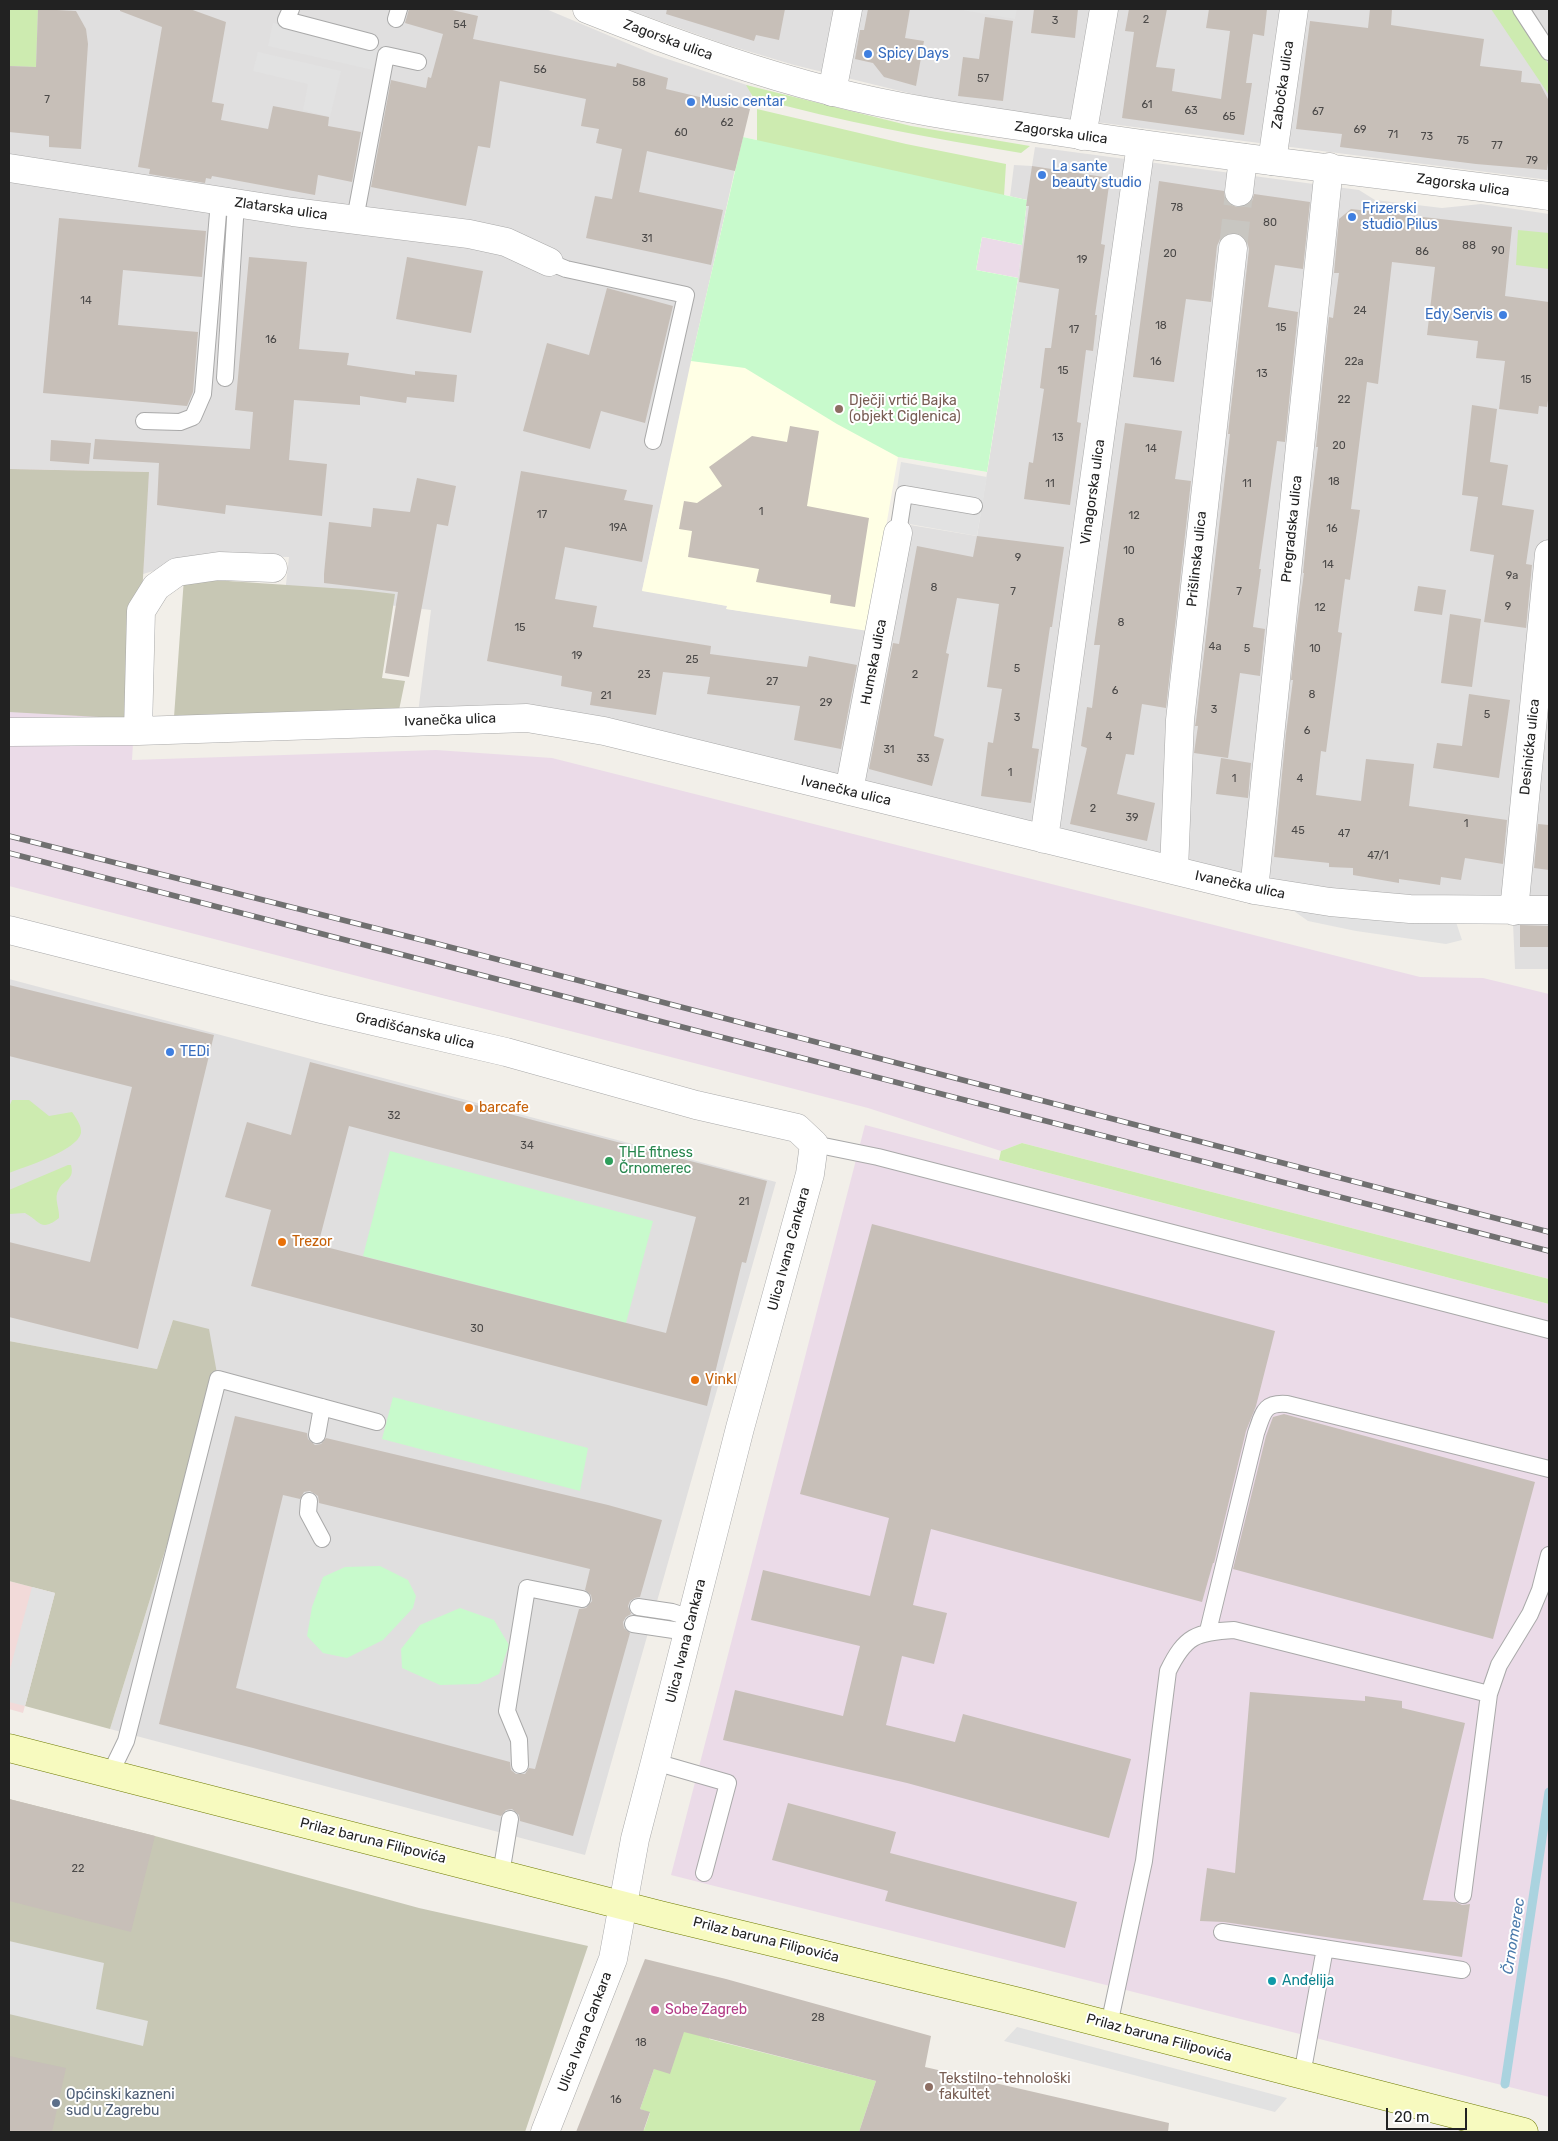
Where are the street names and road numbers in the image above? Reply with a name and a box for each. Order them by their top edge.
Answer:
street label: Zagorska ulica [621,16,715,64]
street label: Zabočka ulica [1268,40,1298,130]
street label: Zagorska ulica [1013,118,1109,148]
street label: Zagorska ulica [1415,170,1511,200]
street label: Zlatarska ulica [233,194,329,224]
street label: Vinagorska ulica [1077,438,1109,546]
street label: Pregradska ulica [1278,475,1306,583]
street label: Prišlinska ulica [1184,510,1210,608]
street label: Humska ulica [857,618,891,706]
street label: Desinićka ulica [1517,698,1543,796]
street label: Ivanečka ulica [404,710,496,730]
street label: Ivanečka ulica [799,772,893,810]
street label: Ivanečka ulica [1193,867,1287,903]
street label: Gradišćanska ulica [354,1009,476,1053]
street label: Ulica Ivana Cankara [764,1185,814,1313]
street label: Ulica Ivana Cankara [662,1577,710,1705]
street label: Prilaz baruna Filipovića [298,1815,448,1867]
street label: Prilaz baruna Filipovića [691,1914,841,1966]
street label: Ulica Ivana Cankara [554,1970,616,2094]
street label: Prilaz baruna Filipovića [1084,2010,1234,2066]

